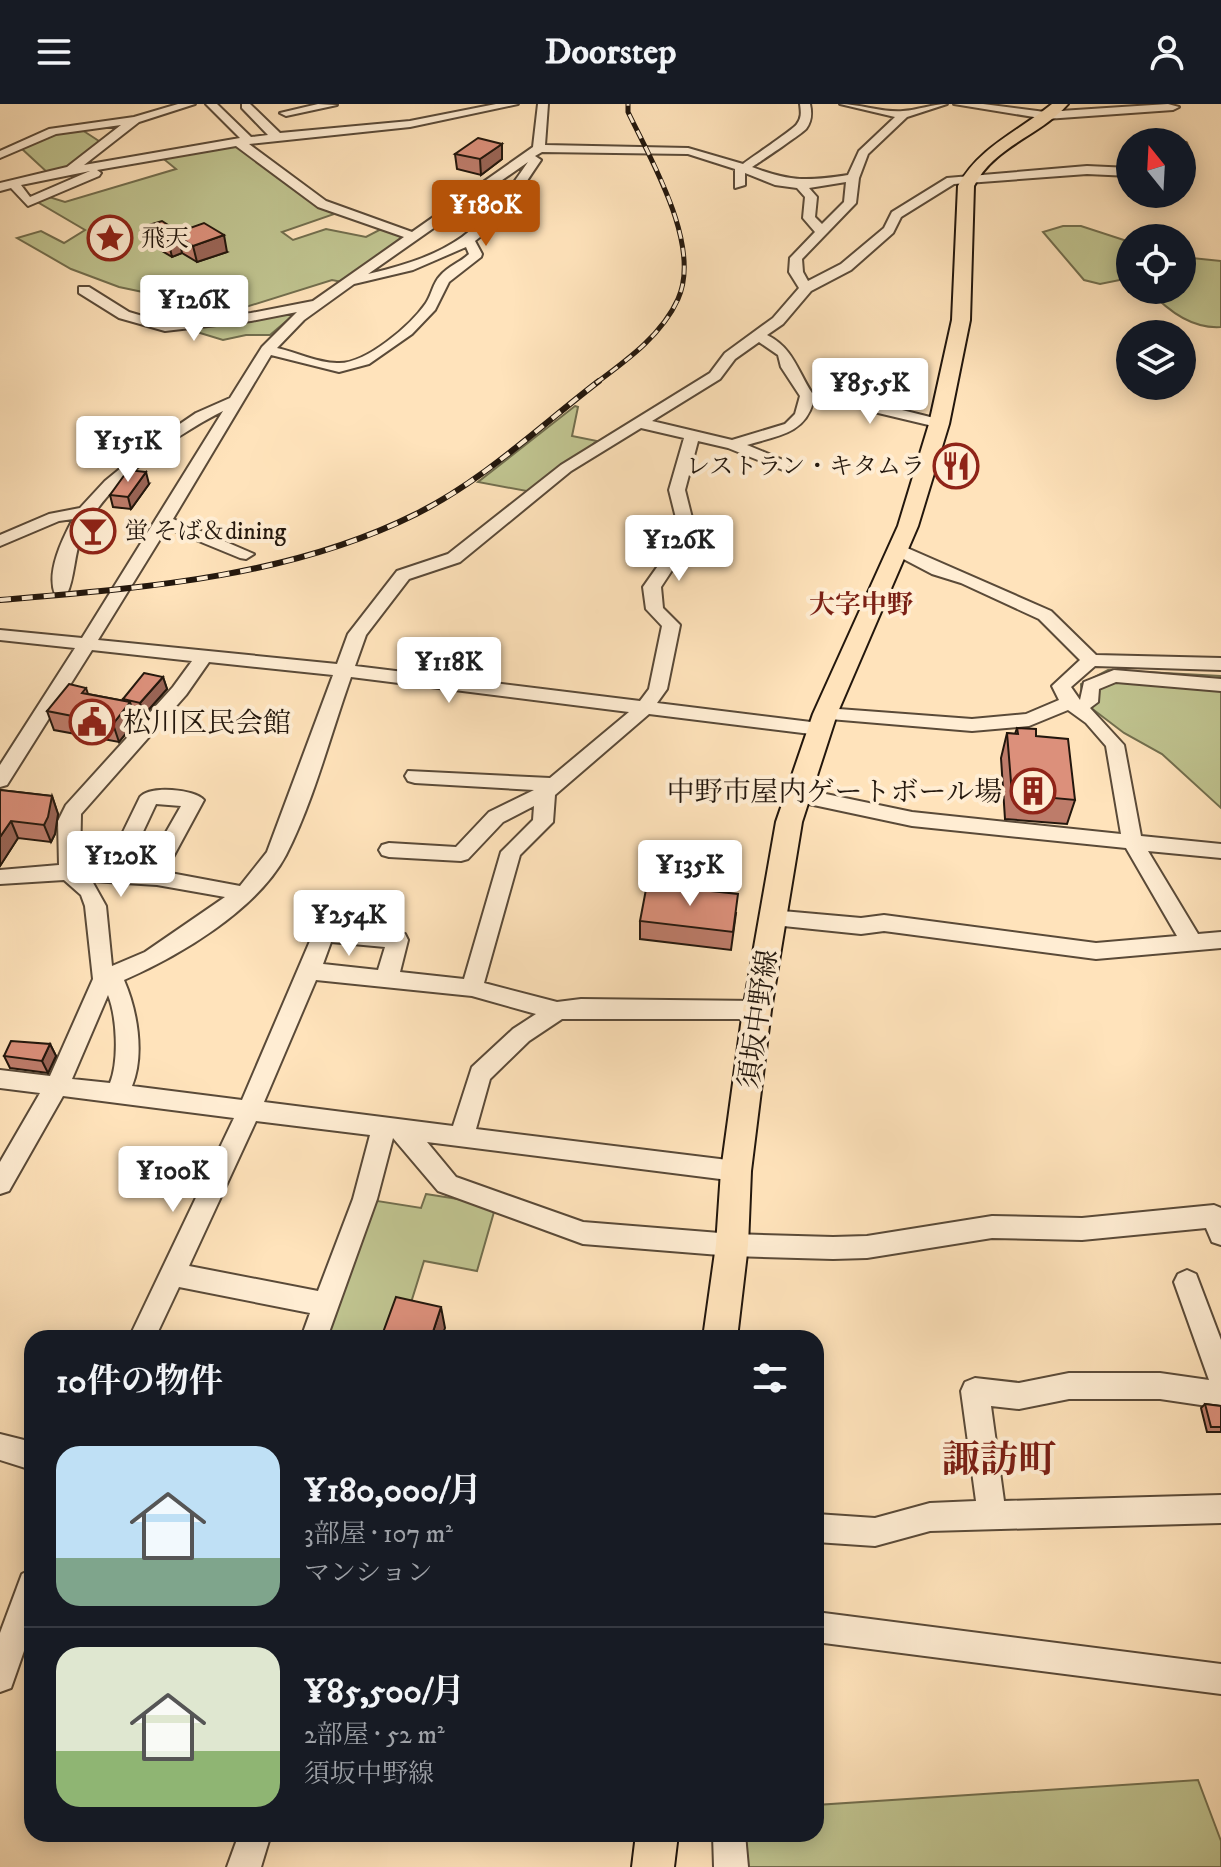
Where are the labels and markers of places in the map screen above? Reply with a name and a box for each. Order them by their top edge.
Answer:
pin: ¥180K [430,180,542,248]
place icon: 飛天 [86,214,134,262]
place label: 飛天 [141,224,189,254]
pin: ¥126K [138,275,250,343]
pin: ¥85.5K [805,358,935,426]
pin: ¥151K [72,416,184,484]
restaurant icon: レストラン・キタムラ [932,442,980,490]
place label: レストラン・キタムラ [686,452,925,482]
bar icon: 蛍 そば＆dining [69,507,117,555]
pin: ¥126K [623,515,735,583]
place label: 蛍 そば＆dining [124,517,287,547]
pin: ¥118K [393,637,505,705]
public building icon: 松川区民会館 [68,698,116,746]
place label: 松川区民会館 [123,706,291,741]
building icon: 中野市屋内ゲートボール場 [1009,767,1057,815]
place label: 中野市屋内ゲートボール場 [667,775,1002,810]
pin: ¥120K [65,831,177,899]
pin: ¥135K [634,840,746,908]
pin: ¥254K [293,890,405,958]
pin: ¥100K [117,1146,229,1214]

